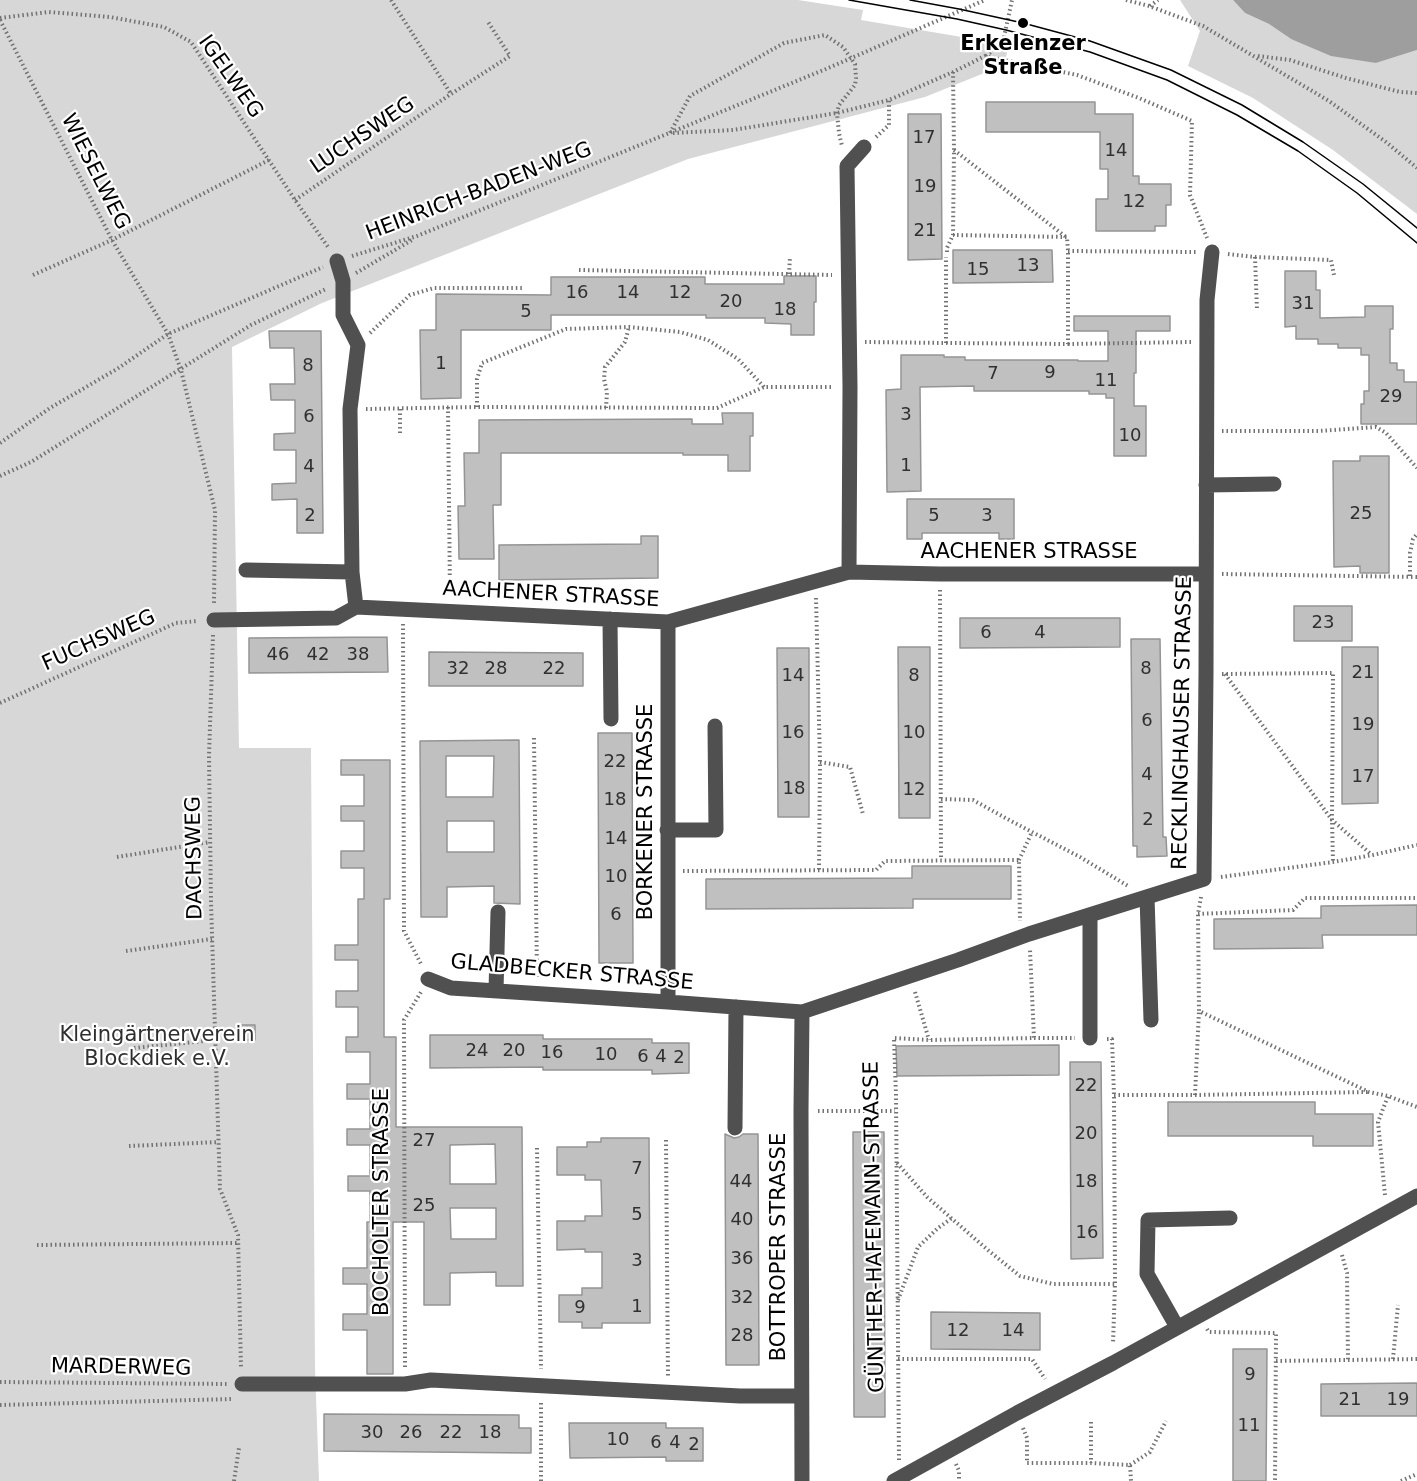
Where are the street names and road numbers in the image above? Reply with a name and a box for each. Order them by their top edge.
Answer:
street label: IGELWEG [192,31,268,123]
street label: LUCHSWEG [306,92,420,180]
street label: WIESELWEG [55,110,135,234]
street label: HEINRICH-BADEN-WEG [362,137,596,247]
street label: AACHENER STRASSE [920,540,1138,566]
street label: RECKLINGHAUSER STRASSE [1168,576,1198,870]
street label: AACHENER STRASSE [442,577,660,613]
street label: FUCHSWEG [38,605,160,677]
street label: BORKENER STRASSE [634,704,660,920]
street label: DACHSWEG [181,796,209,920]
street label: GLADBECKER STRASSE [449,950,695,996]
street label: GÜNTHER-HAFEMANN-STRASSE [860,1061,890,1393]
street label: BOCHOLTER STRASSE [370,1088,396,1316]
street label: BOTTROPER STRASSE [767,1133,793,1361]
street label: MARDERWEG [51,1354,191,1382]

